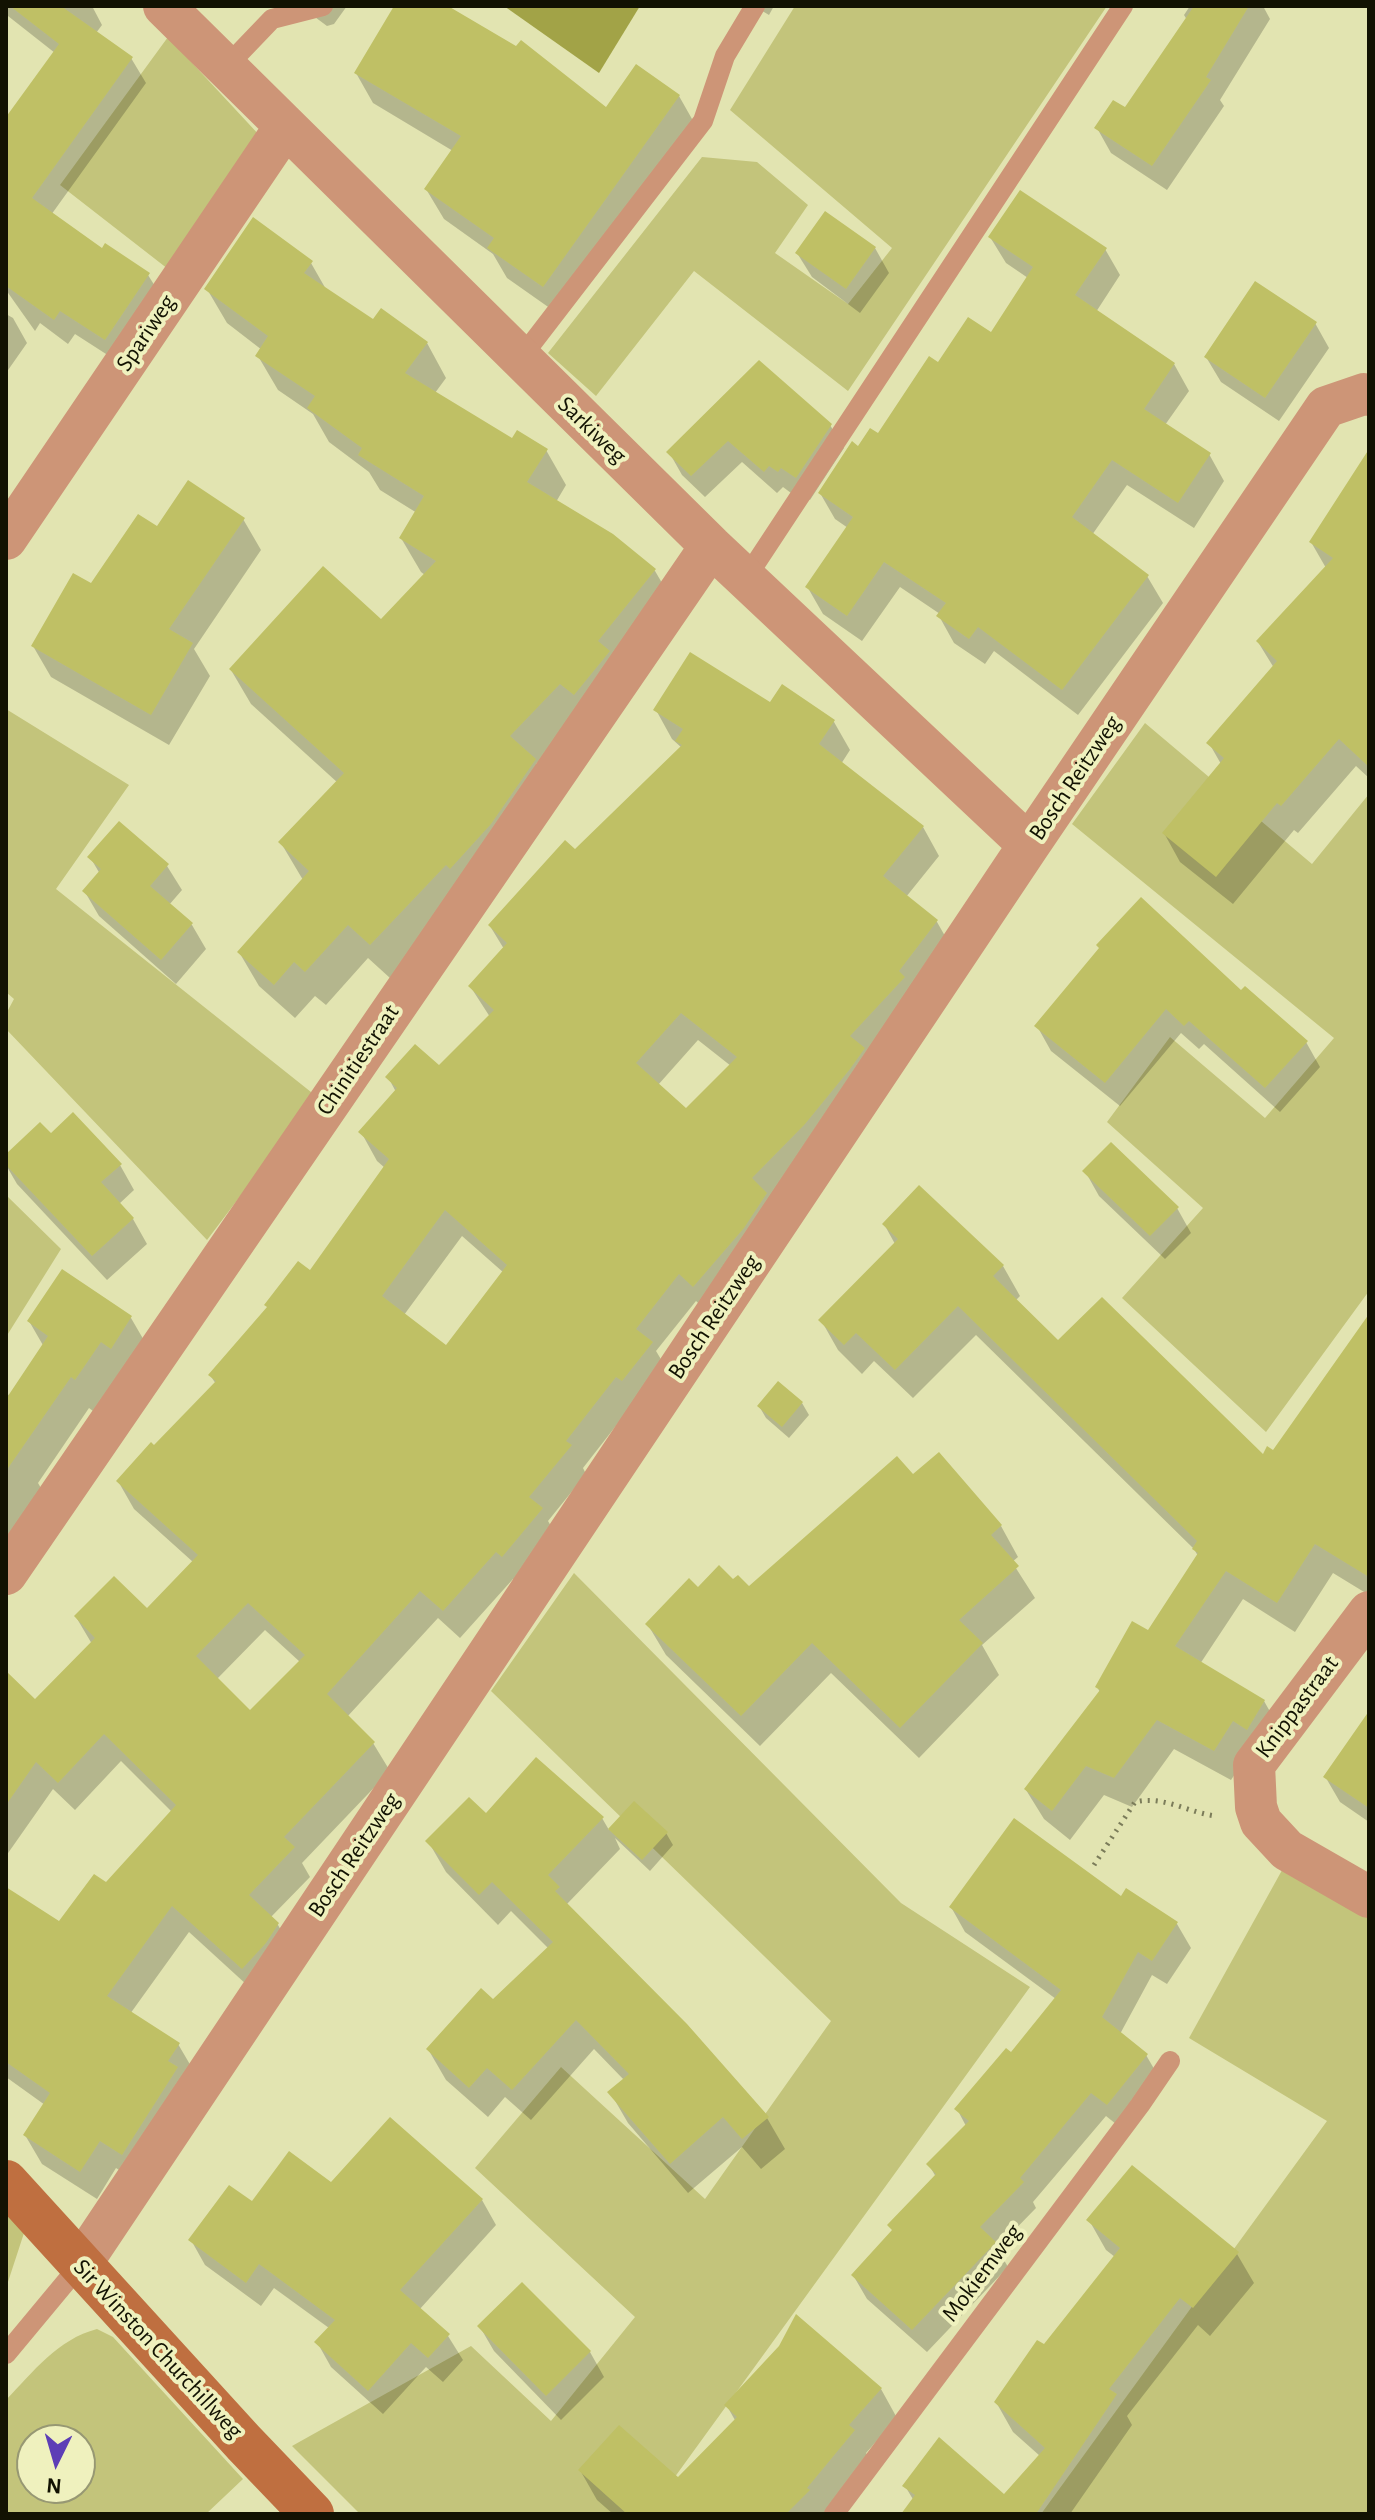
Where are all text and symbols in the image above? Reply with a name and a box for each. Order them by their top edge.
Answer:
street label: Spariweg [110,289,182,377]
street label: Sarkiweg [552,390,632,470]
street label: Bosch Reitzweg [1023,710,1127,846]
street label: Chinitiestraat [310,999,406,1121]
street label: Bosch Reitzweg [662,1249,766,1385]
street label: Knippastraat [1249,1650,1345,1764]
street label: Bosch Reitzweg [302,1787,406,1923]
street label: Mokiemweg [936,2218,1028,2328]
street label: Sir Winston Churchillweg [67,2253,249,2445]
north arrow [16,2424,96,2504]
text: N [46,2474,63,2498]

